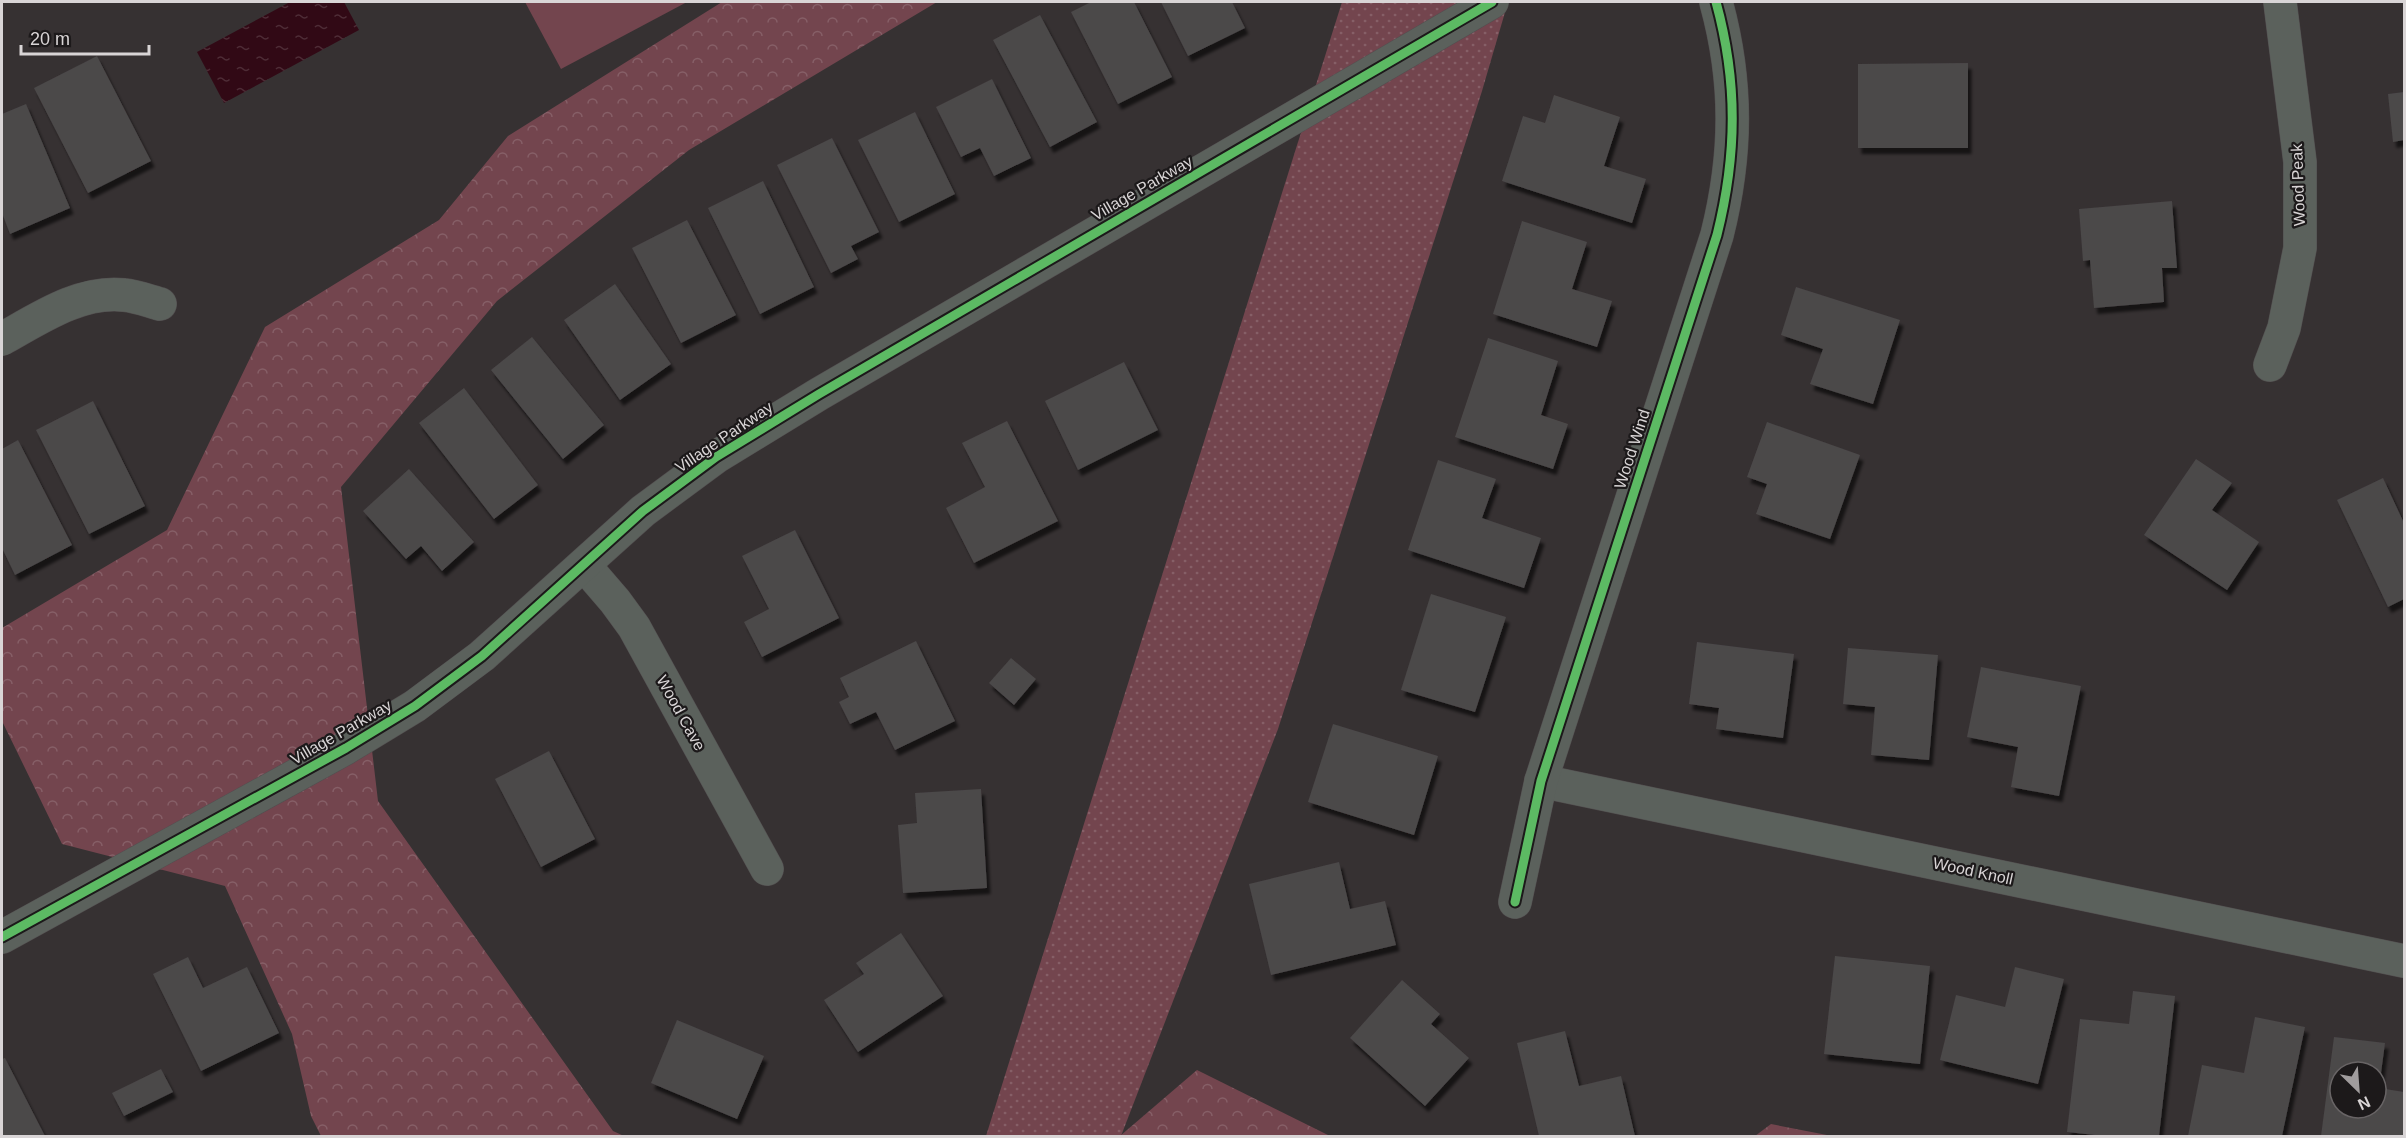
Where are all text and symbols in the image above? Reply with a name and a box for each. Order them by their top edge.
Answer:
scale bar [21,18,148,56]
text: 20 m [30,29,70,49]
street label: Wood Peak [2288,143,2308,226]
street label: Village Parkway [1089,152,1195,224]
street label: Village Parkway [672,398,776,476]
street label: Wood Wind [1611,407,1653,491]
street label: Wood Cave [653,672,709,754]
street label: Village Parkway [288,696,394,768]
street label: Wood Knoll [1931,854,2015,888]
north arrow [2328,1060,2388,1120]
text: N [2355,1093,2373,1113]

